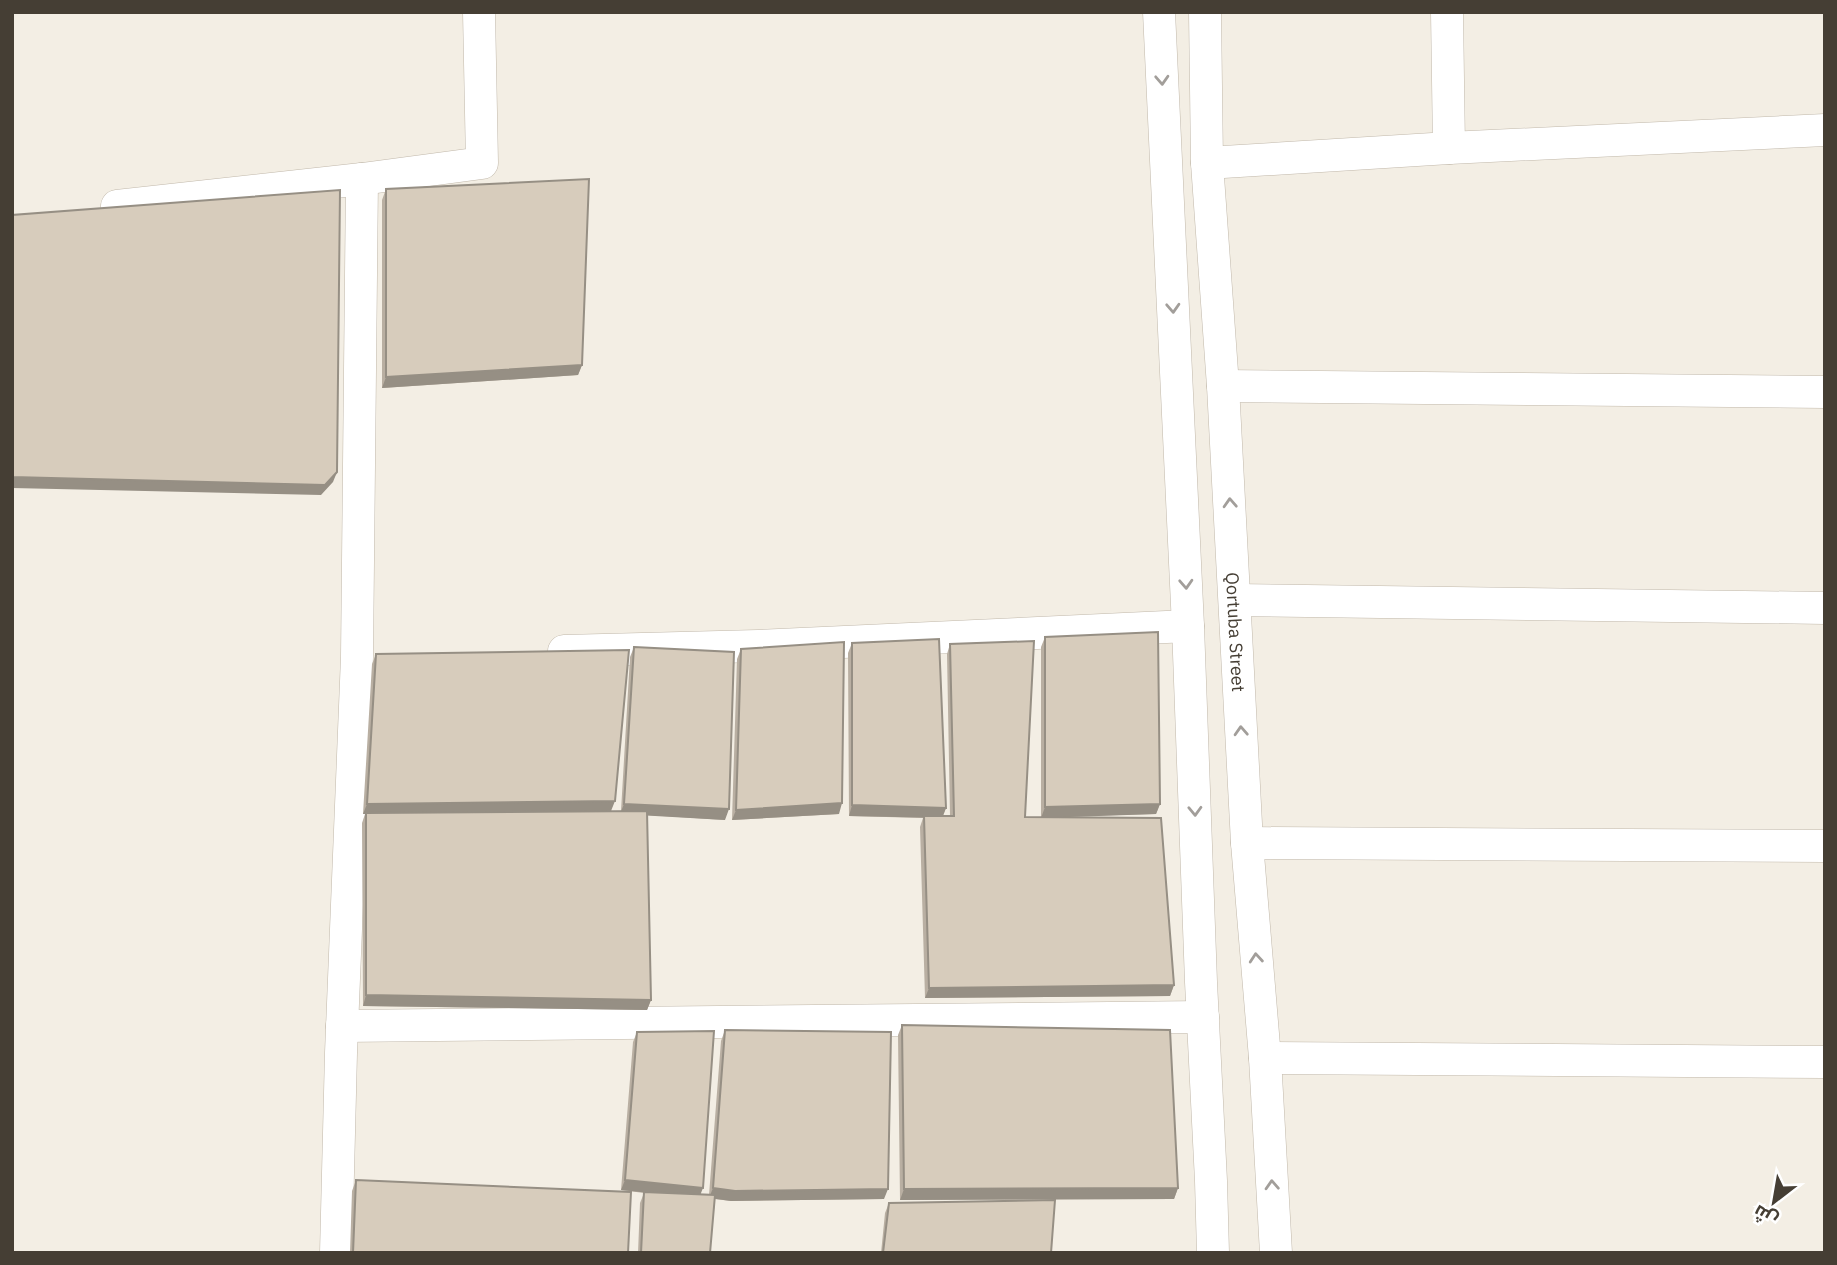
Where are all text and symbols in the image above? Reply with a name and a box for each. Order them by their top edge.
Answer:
one-way arrow [1155,75,1170,86]
one-way arrow [1166,302,1181,313]
one-way arrow [1222,498,1237,509]
street label: Qortuba Street [1221,572,1251,693]
one-way arrow [1179,579,1194,590]
one-way arrow [1234,725,1249,736]
one-way arrow [1187,806,1202,817]
one-way arrow [1249,952,1264,963]
north arrow [1739,1167,1809,1237]
one-way arrow [1265,1179,1280,1190]
text: ش [1749,1200,1782,1233]

